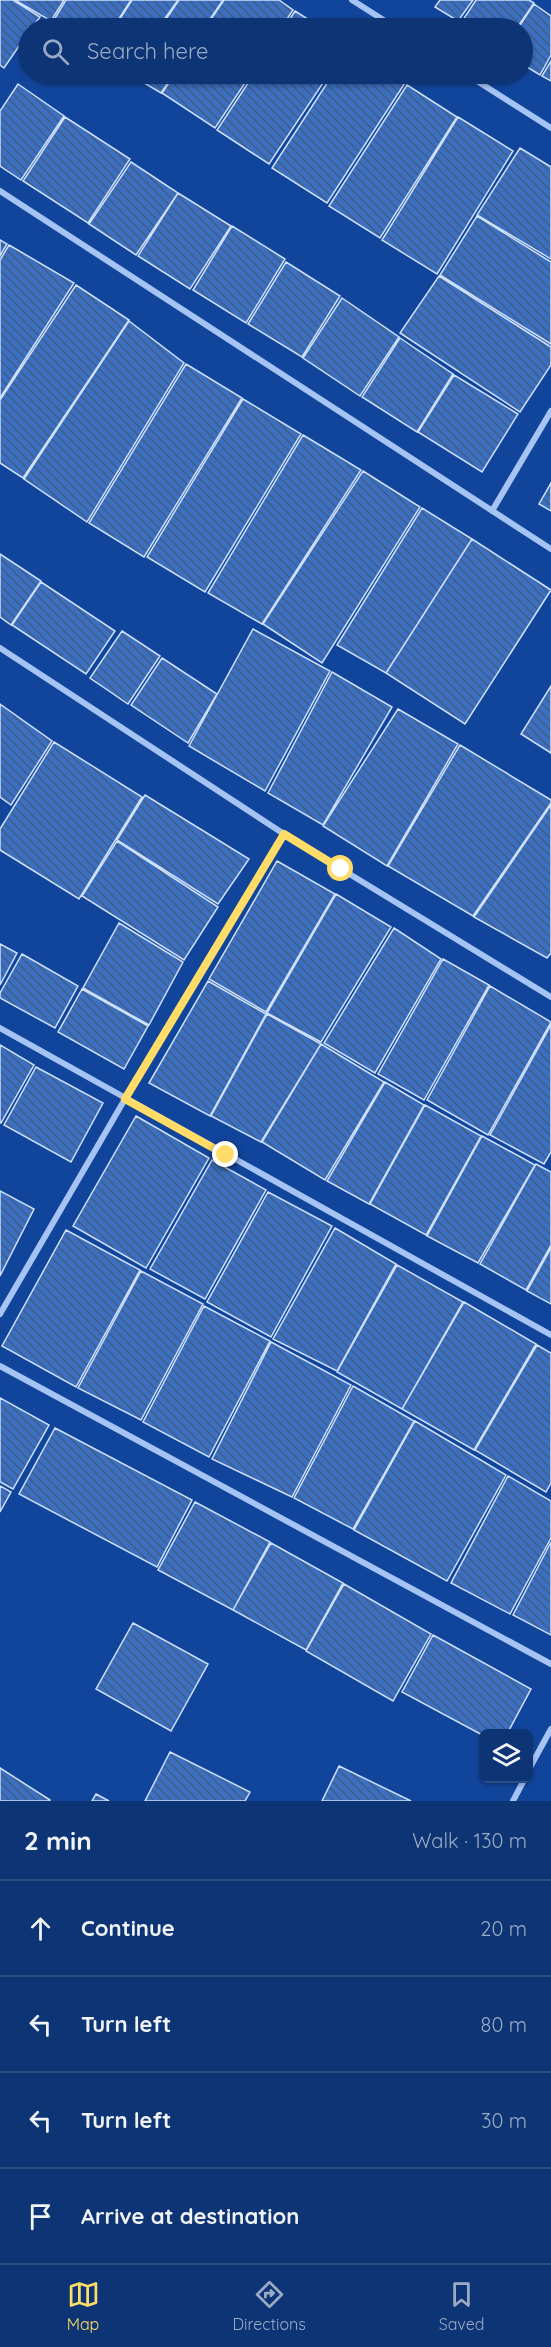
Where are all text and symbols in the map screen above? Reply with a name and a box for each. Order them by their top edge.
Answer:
search box [18,18,533,84]
icon: search [39,35,72,68]
text: Search here [87,37,208,65]
route start [327,855,353,881]
route end [212,1141,238,1167]
map controls [479,1729,533,1783]
button: layers [479,1729,533,1783]
text: 2 min [24,1824,92,1857]
text: Walk · 130 m [412,1828,527,1853]
icon: ahead [24,1912,57,1945]
text: Continue [81,1914,175,1942]
text: 20 m [480,1916,527,1941]
icon: left [24,2008,57,2041]
text: Turn left [81,2010,171,2038]
text: 80 m [481,2012,527,2037]
icon: left [24,2104,57,2137]
text: Turn left [81,2106,171,2134]
text: 30 m [481,2108,527,2133]
icon: arrive [24,2200,57,2233]
text: Arrive at destination [81,2202,299,2230]
tab: Map [67,2278,100,2334]
tab: Directions [233,2278,306,2334]
tab: Saved [439,2278,484,2334]

